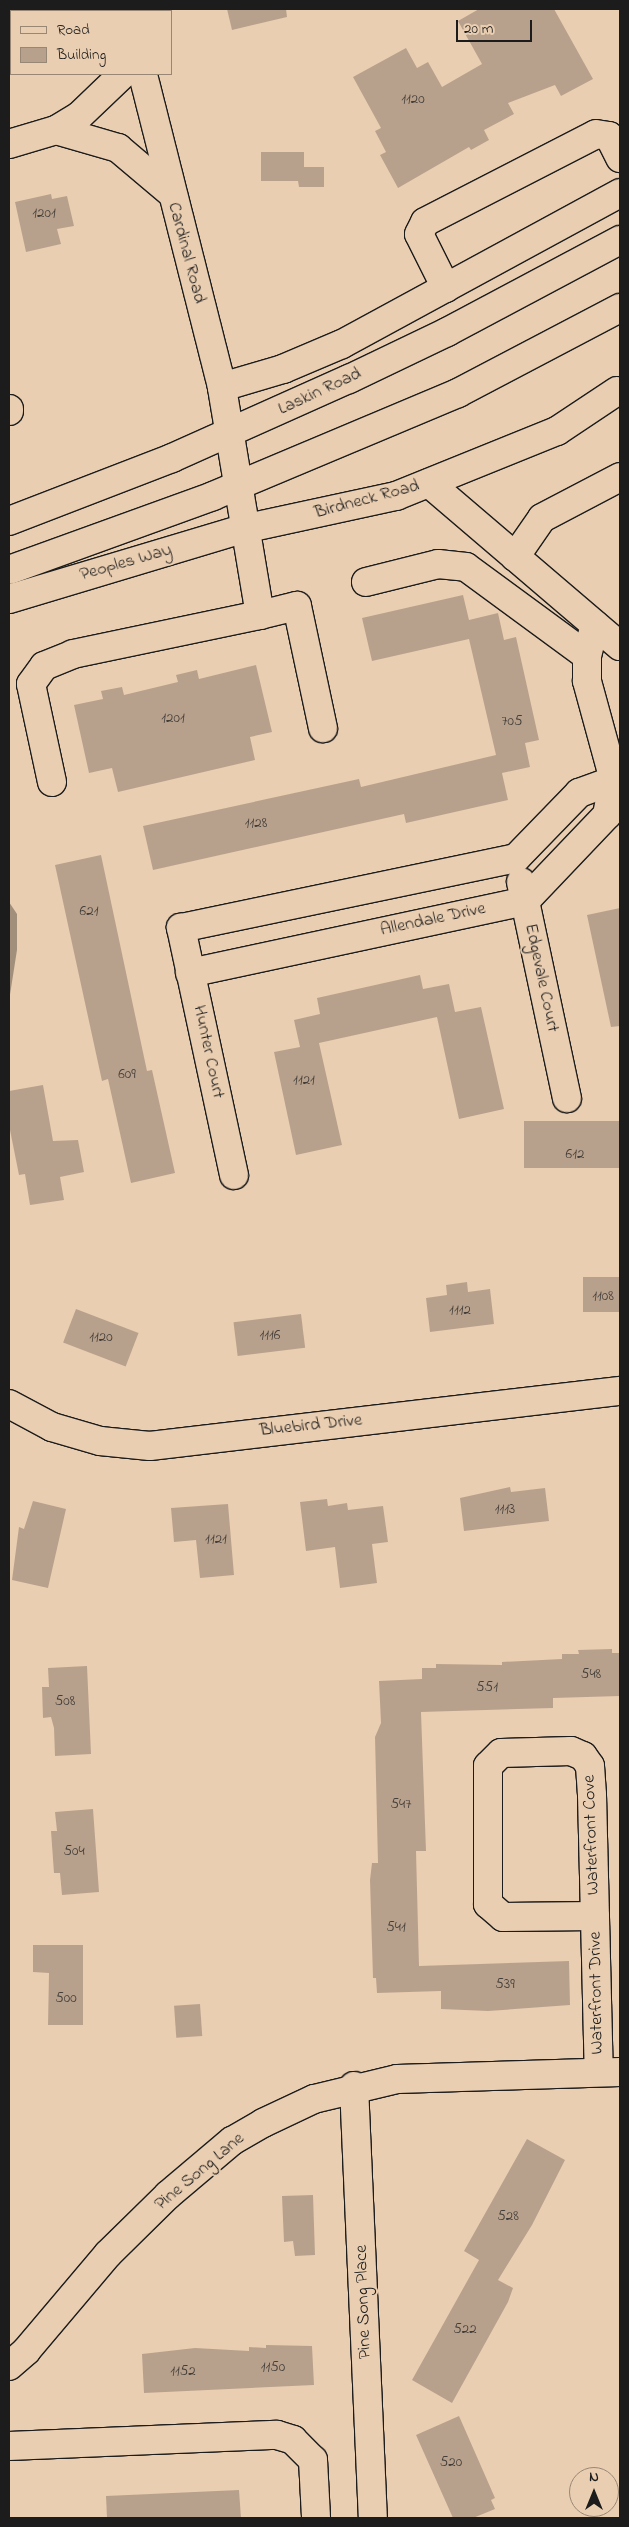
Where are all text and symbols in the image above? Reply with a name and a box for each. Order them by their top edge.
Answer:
legend [10,10,172,75]
scale bar [459,10,535,42]
text: 20 m [464,18,493,40]
text: Road [57,19,90,41]
text: Building [57,44,106,66]
house number: 1120 [401,91,425,109]
street label: Cardinal Road [162,200,210,306]
house number: 1201 [32,205,56,223]
street label: Laskin Road [275,363,365,421]
street label: Birdneck Road [312,476,422,524]
street label: Peoples Way [78,540,174,586]
house number: 1201 [161,710,185,728]
house number: 705 [501,713,523,731]
house number: 1128 [245,815,267,833]
street label: Allendale Drive [378,898,488,942]
house number: 621 [80,903,98,921]
street label: Edgevale Court [519,922,563,1034]
street label: Hunter Court [188,1003,228,1101]
house number: 609 [118,1066,136,1084]
house number: 1121 [293,1072,315,1090]
house number: 612 [566,1146,584,1164]
house number: 1108 [592,1288,614,1306]
house number: 1112 [449,1302,471,1320]
house number: 1116 [260,1327,280,1345]
house number: 1120 [89,1329,113,1347]
street label: Bluebird Drive [259,1410,363,1442]
house number: 1113 [495,1501,515,1519]
house number: 1121 [205,1531,227,1549]
house number: 548 [581,1666,601,1684]
house number: 551 [476,1679,498,1697]
house number: 508 [55,1693,75,1711]
street label: Waterfront Cove [579,1774,605,1896]
house number: 547 [391,1796,411,1814]
house number: 504 [63,1843,85,1861]
house number: 541 [386,1919,406,1937]
street label: Waterfront Drive [585,1931,609,2055]
house number: 539 [495,1976,515,1994]
house number: 500 [55,1990,77,2008]
street label: Pine Song Lane [151,2128,249,2216]
house number: 528 [497,2208,519,2226]
street label: Pine Song Place [351,2244,377,2360]
house number: 522 [453,2321,477,2339]
house number: 1150 [261,2359,285,2377]
house number: 1152 [170,2363,196,2381]
house number: 520 [440,2454,462,2472]
north arrow [569,2467,619,2517]
text: N [589,2467,599,2488]

